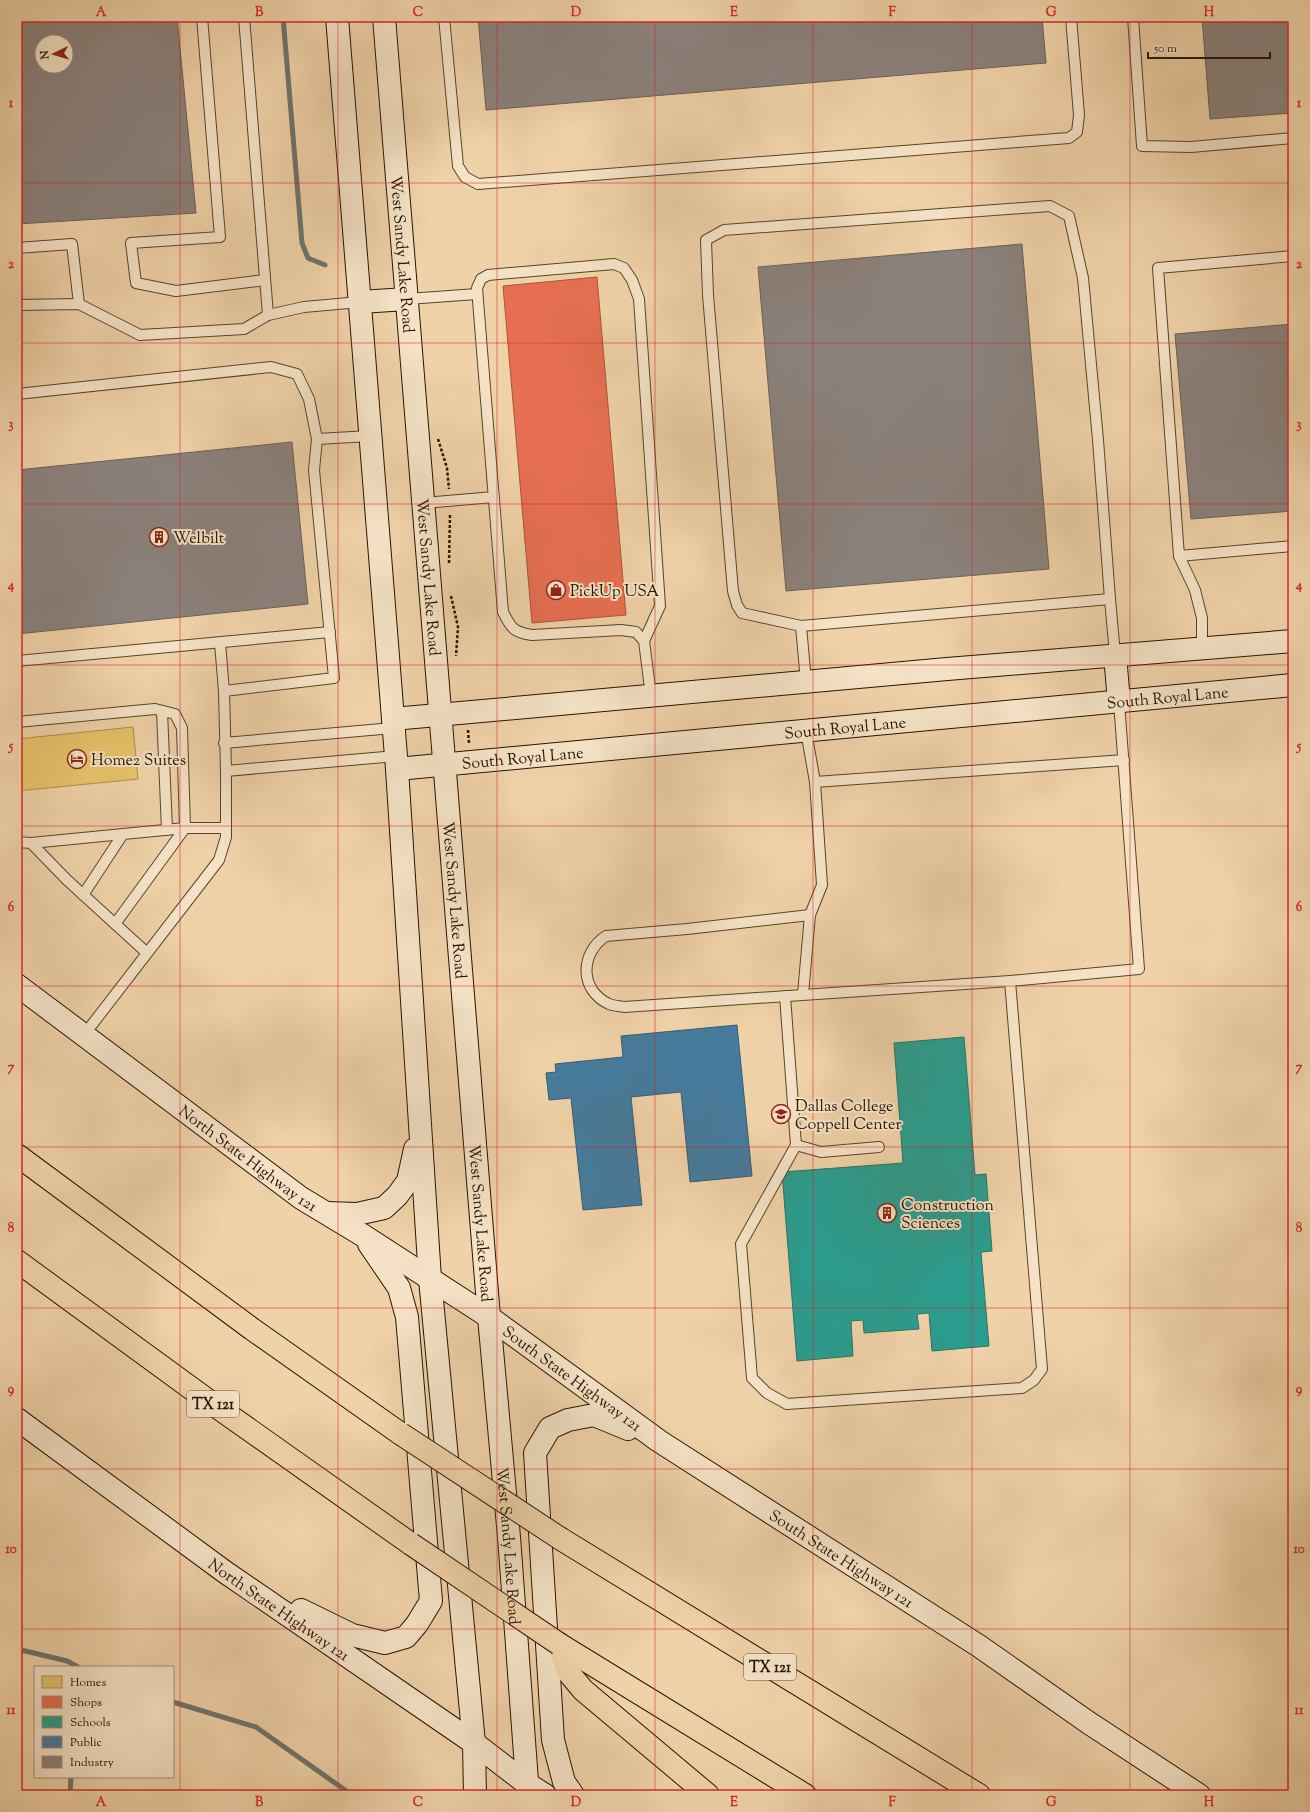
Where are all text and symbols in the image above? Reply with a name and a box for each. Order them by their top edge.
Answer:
text: A [96,4,107,22]
text: B [255,4,264,22]
text: C [413,4,423,22]
text: D [571,4,581,22]
text: E [730,4,738,22]
text: F [888,4,896,22]
text: G [1046,4,1057,22]
text: H [1204,4,1215,22]
north arrow [34,34,74,74]
scale bar [1148,34,1270,60]
text: 50 m [1153,40,1177,58]
text: N [37,49,53,61]
text: 1 [9,95,14,113]
text: 1 [1297,95,1302,113]
street label: West Sandy Lake Road [383,175,418,334]
text: 2 [8,256,15,274]
text: 2 [1296,256,1303,274]
text: 3 [8,416,14,434]
text: 3 [1296,416,1302,434]
street label: West Sandy Lake Road [409,498,445,657]
building icon: Welbilt [148,526,170,548]
place label: Welbilt [173,528,225,551]
text: 4 [7,577,15,595]
text: 4 [1295,577,1303,595]
shop icon: PickUp USA [545,579,567,601]
place label: PickUp USA [570,581,659,604]
street label: South Royal Lane [1106,682,1230,716]
street label: South Royal Lane [783,712,907,747]
text: 5 [8,738,14,756]
text: 5 [1296,738,1302,756]
street label: South Royal Lane [461,743,585,777]
hotel icon: Home2 Suites [66,748,88,770]
place label: Home2 Suites [91,750,186,773]
street label: West Sandy Lake Road [435,821,471,980]
text: 6 [8,899,15,917]
text: 6 [1296,899,1303,917]
text: 7 [8,1059,15,1077]
text: 7 [1296,1059,1303,1077]
place label: Dallas College Coppell Center [795,1096,901,1137]
street label: North State Highway 121 [173,1101,321,1219]
school or university icon: Dallas College Coppell Center [770,1103,792,1125]
street label: West Sandy Lake Road [461,1144,497,1303]
place label: Construction Sciences [901,1195,994,1236]
building icon: Construction Sciences [876,1202,898,1224]
text: 8 [8,1220,15,1238]
text: 8 [1296,1220,1303,1238]
street label: South State Highway 121 [497,1321,646,1439]
text: 9 [8,1381,15,1399]
text: 9 [1296,1381,1303,1399]
road number: TX 121 [187,1391,239,1417]
street label: West Sandy Lake Road [489,1466,524,1626]
street label: South State Highway 121 [764,1505,918,1615]
text: 10 [5,1541,17,1559]
text: 10 [1293,1541,1305,1559]
street label: North State Highway 121 [202,1554,354,1668]
road number: TX 121 [744,1654,796,1680]
legend [34,1666,174,1778]
text: Homes [70,1674,106,1692]
text: Shops [70,1694,102,1712]
text: 11 [7,1702,16,1720]
text: 11 [1295,1702,1304,1720]
text: Schools [70,1714,111,1732]
text: Public [70,1734,103,1752]
text: Industry [70,1754,114,1772]
text: A [96,1794,107,1812]
text: B [255,1794,264,1812]
text: C [413,1794,423,1812]
text: D [571,1794,581,1812]
text: E [730,1794,738,1812]
text: F [888,1794,896,1812]
text: G [1046,1794,1057,1812]
text: H [1204,1794,1215,1812]

